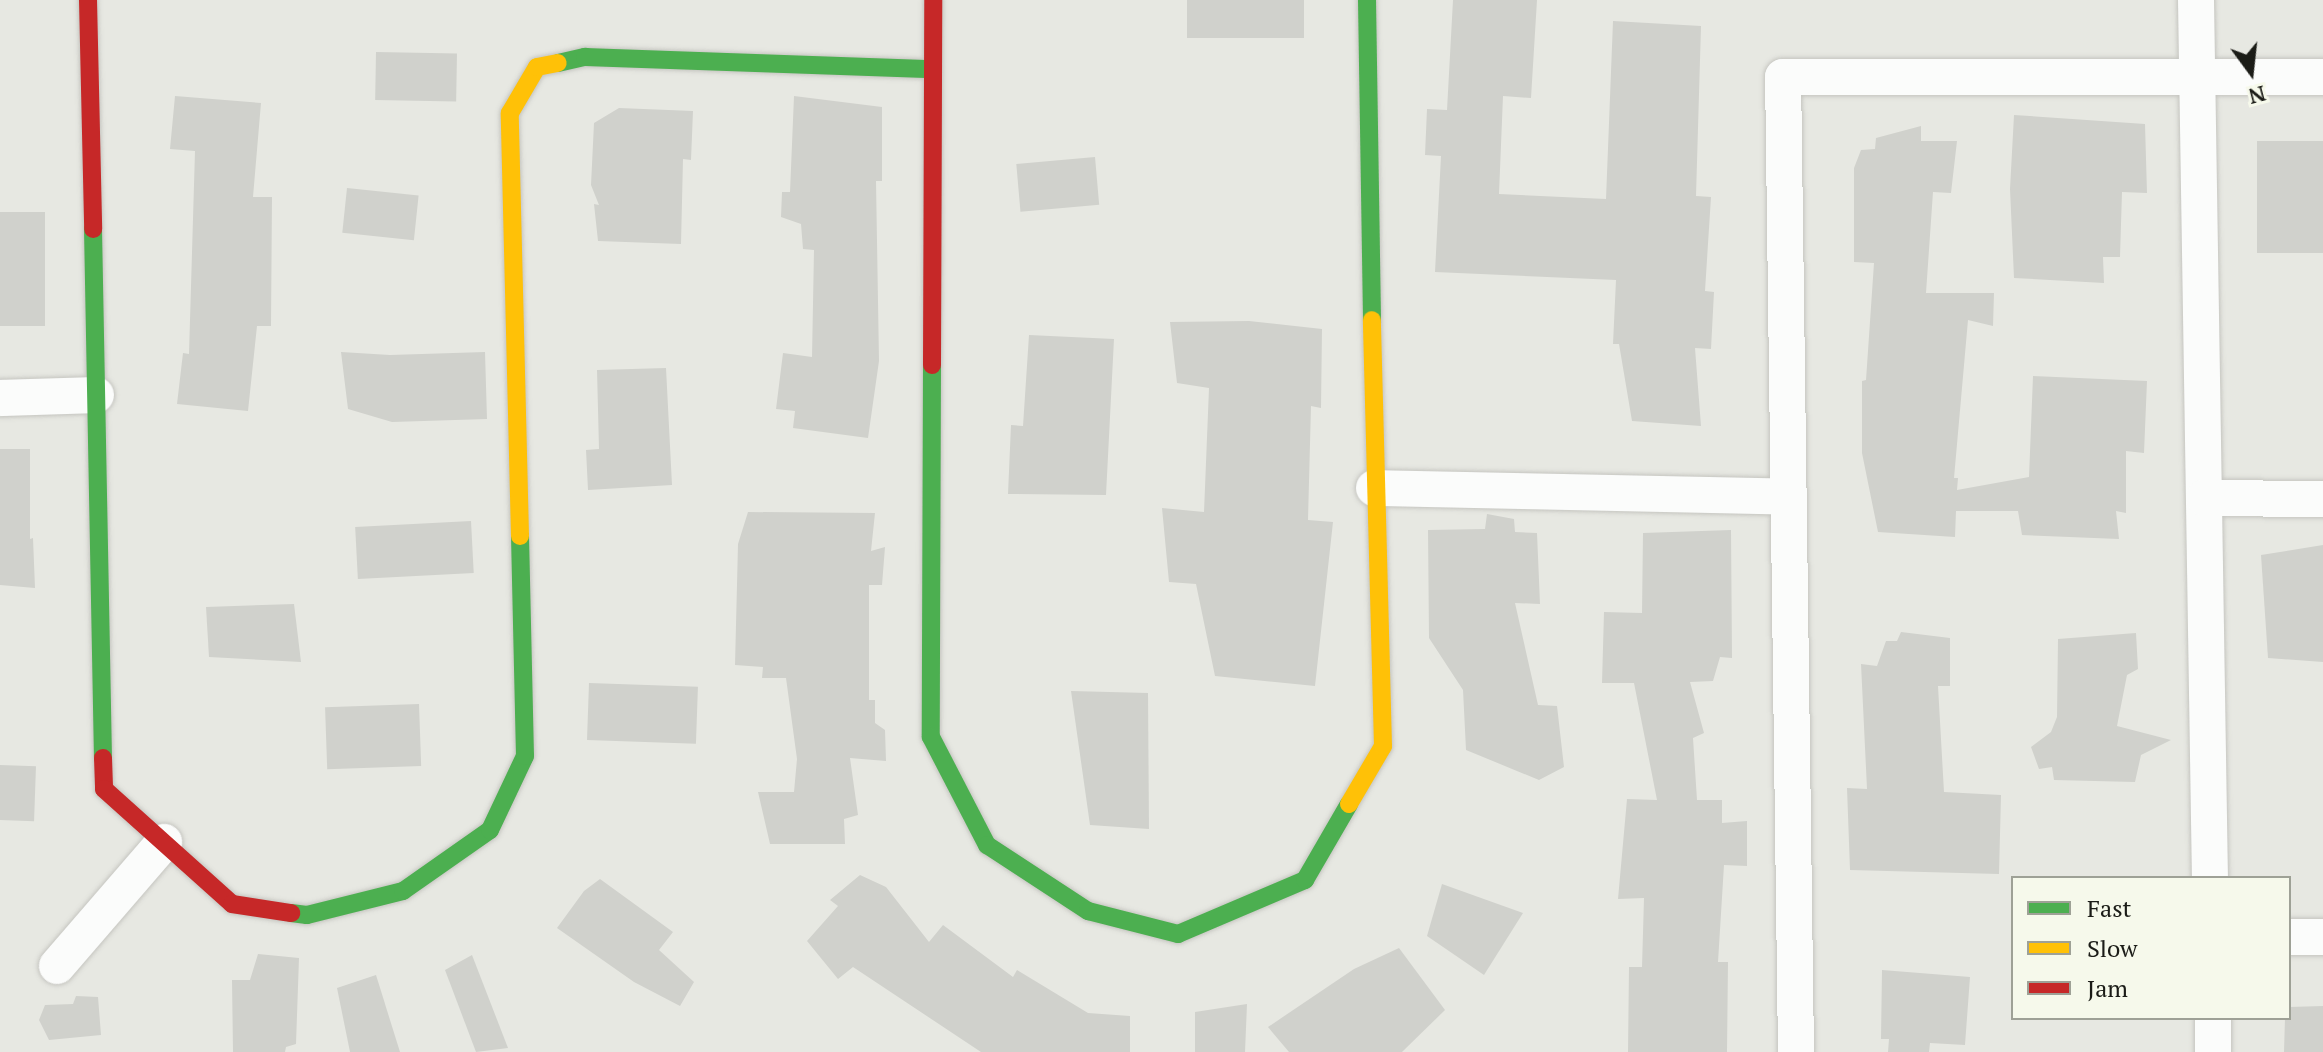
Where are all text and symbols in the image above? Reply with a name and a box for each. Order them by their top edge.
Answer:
north arrow [2211,32,2291,112]
text: N [2246,79,2269,112]
legend [2011,876,2291,1020]
text: Fast [2087,892,2131,924]
text: Slow [2087,932,2138,964]
text: Jam [2087,972,2128,1004]

